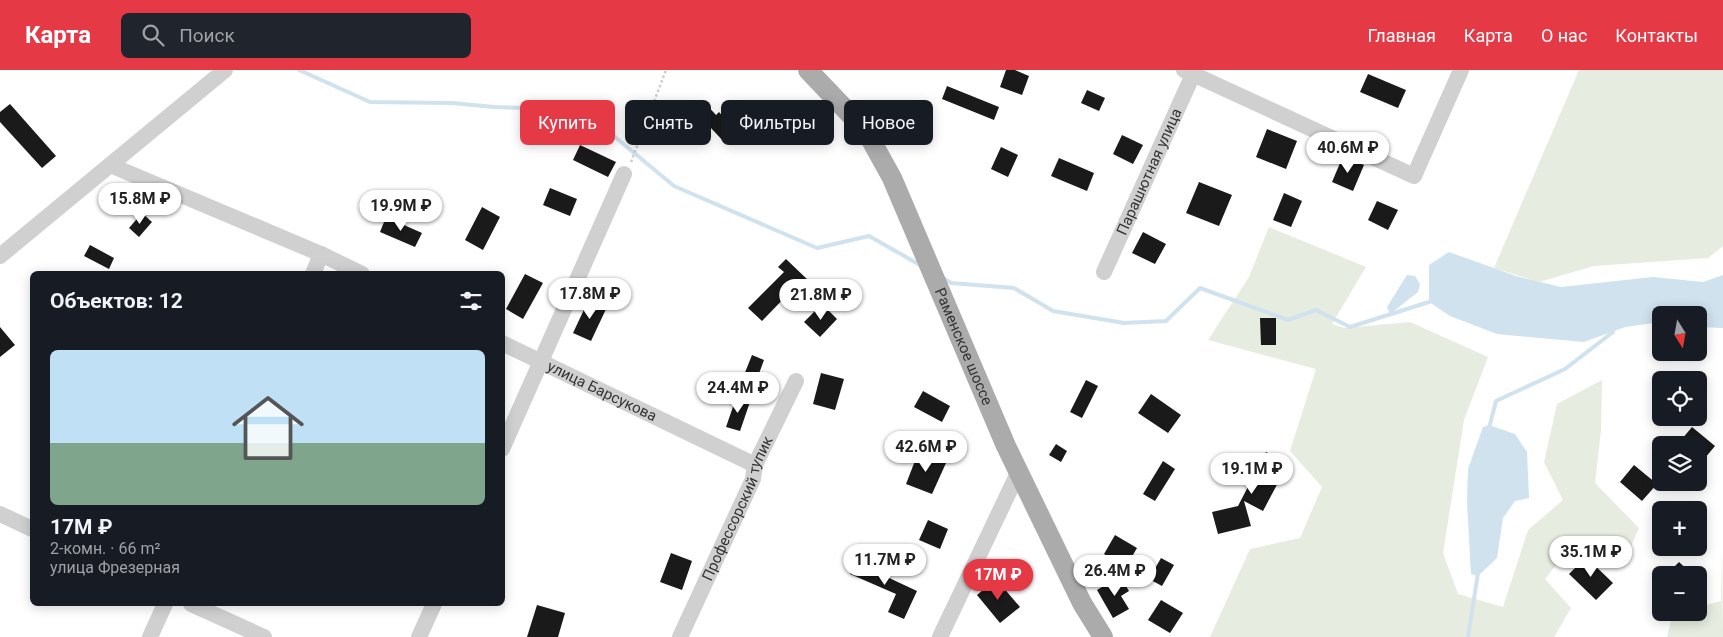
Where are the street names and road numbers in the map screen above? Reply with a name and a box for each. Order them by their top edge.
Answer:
street label: Парашютная улица [1113,106,1186,238]
street label: Раменское шоссе [931,285,997,408]
street label: улица Барсукова [544,357,660,425]
street label: Профессорский тупик [698,433,777,584]

